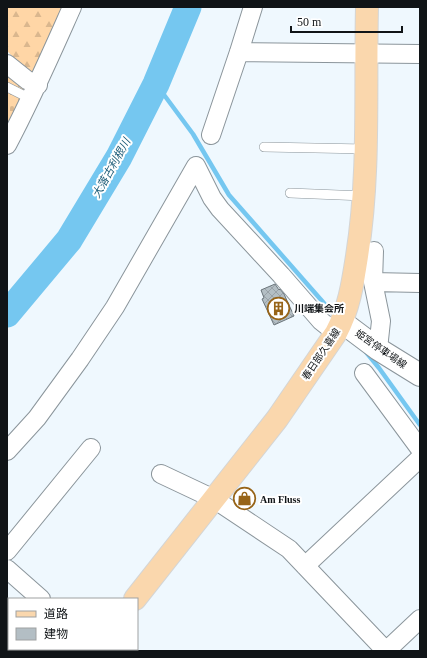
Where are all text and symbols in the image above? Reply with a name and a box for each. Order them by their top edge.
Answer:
scale bar [291,8,402,34]
text: 50 m [297,15,322,29]
water label: 大落古利根川 [90,135,133,200]
building icon: 川端集会所 [265,295,291,321]
place label: 川端集会所 [294,303,344,314]
street label: 春日部久喜線 [300,326,342,382]
street label: 姫宮停車場線 [353,327,409,371]
shop icon: Am Fluss [232,486,258,512]
place label: Am Fluss [260,494,300,505]
legend [8,598,138,650]
text: 道路 [44,607,68,621]
text: 建物 [44,627,68,641]

